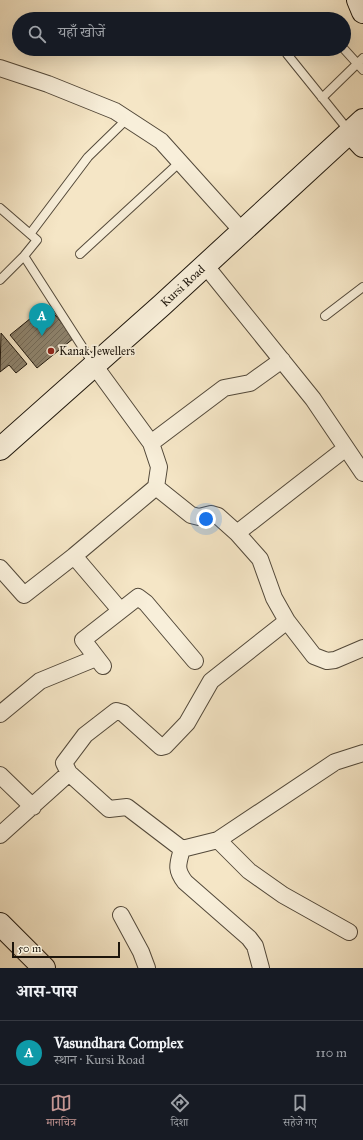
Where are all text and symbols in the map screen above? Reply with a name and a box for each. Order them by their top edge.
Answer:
search box [12,12,351,56]
icon: search [26,23,48,45]
text: यहाँ खोजें [58,23,105,41]
street label: Kursi Road [158,262,208,310]
pin: A [29,303,55,336]
place label: Kanak Jewellers [59,344,135,359]
marker: Kanak Jewellers [46,346,56,356]
your location [196,509,216,529]
scale bar [12,940,120,959]
text: 50 m [18,942,41,955]
text: आस-पास [16,981,77,1002]
text: Vasundhara Complex [54,1034,183,1052]
text: A [25,1045,33,1061]
text: 110 m [315,1045,347,1061]
text: स्थान · Kursi Road [54,1052,145,1068]
tab: मानचित्र [46,1092,76,1133]
tab: दिशा [169,1092,191,1133]
tab: सहेजे गए [283,1092,317,1133]

